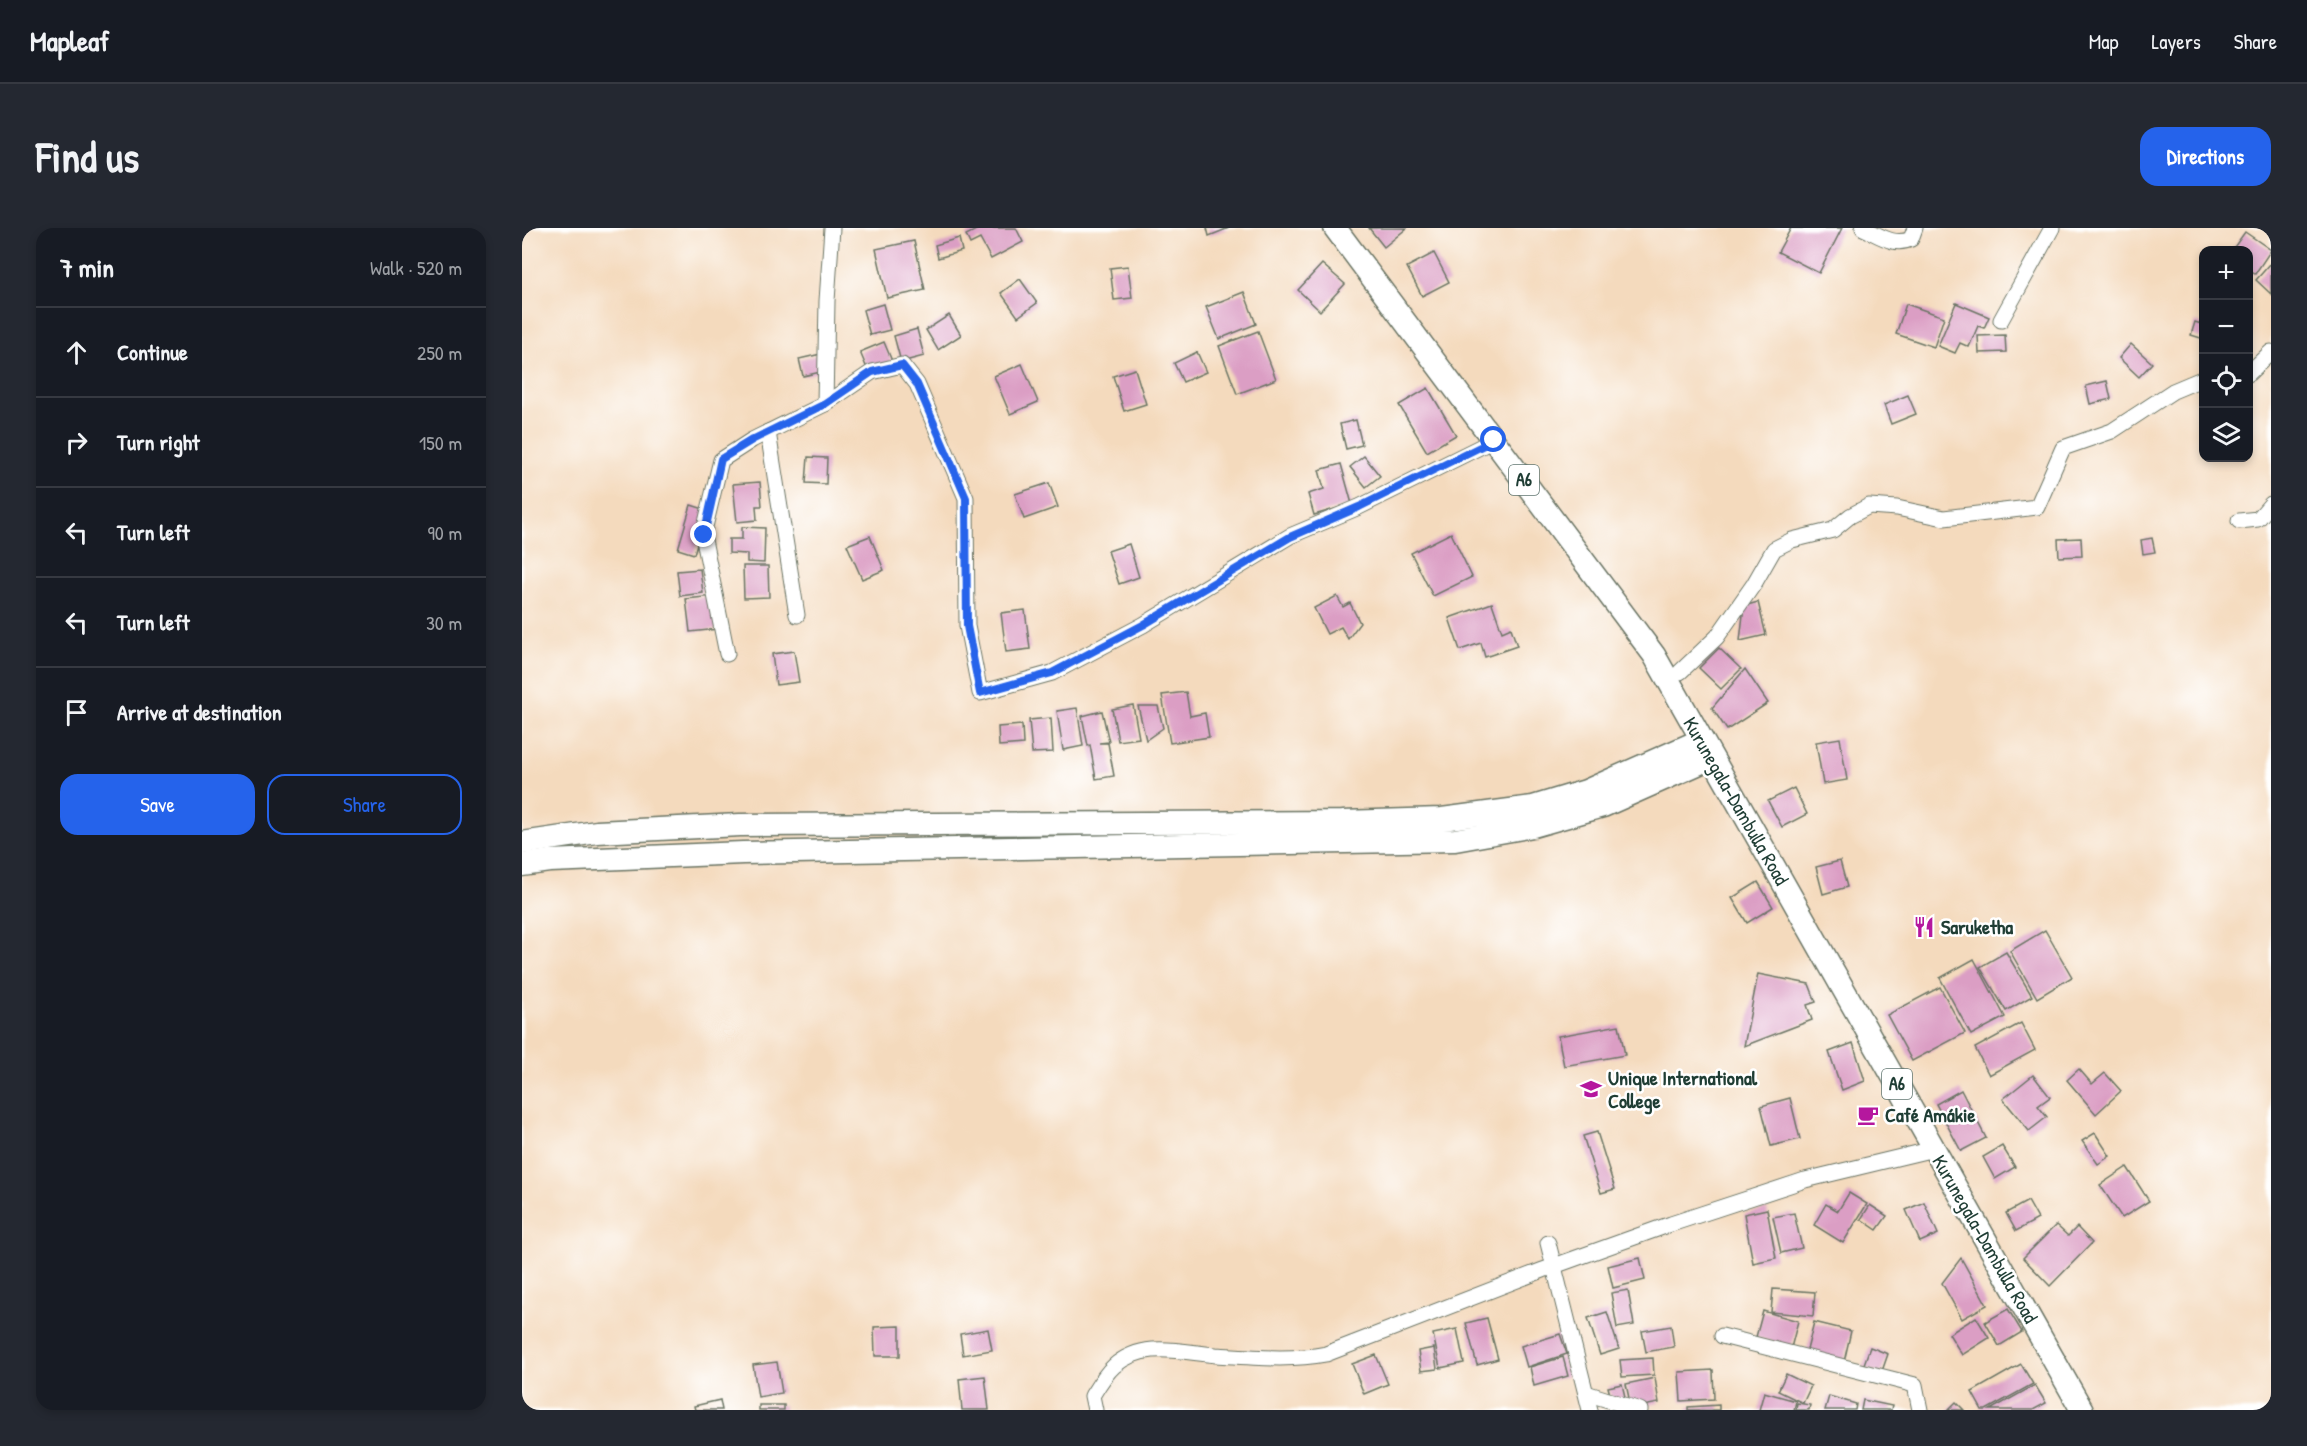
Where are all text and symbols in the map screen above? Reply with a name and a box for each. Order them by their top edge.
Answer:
text: Mapleaf [30,22,109,60]
text: Map [2089,27,2118,56]
text: Layers [2151,27,2201,56]
text: Share [2234,27,2277,56]
button: Directions [2140,127,2271,186]
text: Find us [36,128,139,185]
map controls [2199,246,2253,462]
button: + [2199,246,2253,300]
text: 7 min [60,250,114,285]
text: Walk · 520 m [370,254,462,281]
button: − [2199,300,2253,354]
icon: ahead [60,336,93,369]
text: Continue [117,337,188,367]
text: 250 m [417,339,462,366]
button: locate [2199,354,2253,408]
button: layers [2199,408,2253,462]
icon: right [60,426,93,459]
route start [1480,426,1506,452]
text: Turn right [117,427,200,457]
text: 150 m [419,429,462,456]
road number: A6 [1509,465,1539,495]
icon: left [60,516,93,549]
text: Turn left [117,517,190,547]
text: 90 m [428,519,462,546]
route end [690,521,716,547]
icon: left [60,606,93,639]
text: Turn left [117,607,190,637]
text: 30 m [426,609,462,636]
icon: arrive [60,696,93,729]
text: Arrive at destination [117,697,282,727]
street label: Kurunegala-Dambulla Road [1677,712,1796,890]
button: Save [60,774,255,835]
button: Share [267,774,462,835]
place label: Saruketha [1941,913,2013,940]
restaurant icon: Saruketha [1912,915,1936,939]
place label: Unique International College [1608,1064,1758,1115]
road number: A6 [1882,1069,1912,1099]
school or university icon: Unique International College [1579,1077,1603,1101]
place label: Café Amákie [1885,1101,1976,1128]
cafe icon: Café Amákie [1856,1103,1880,1127]
street label: Kurunegala-Dambulla Road [1926,1150,2045,1328]

